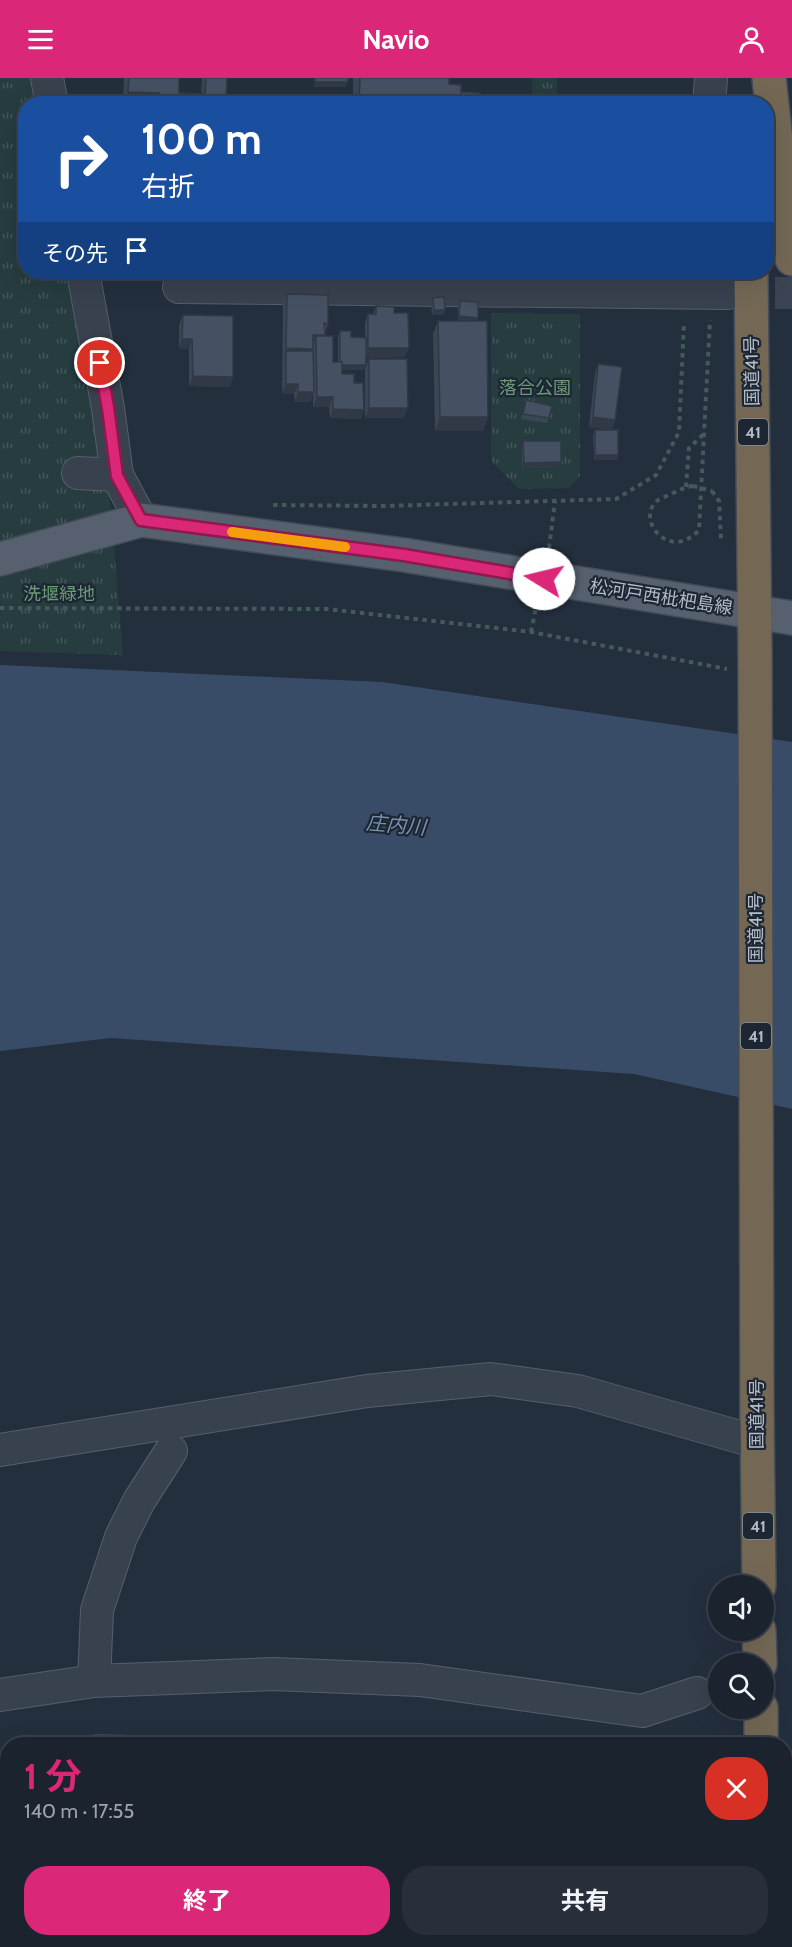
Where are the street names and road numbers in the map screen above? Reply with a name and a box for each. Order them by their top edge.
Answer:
street label: 国道41号 [740,336,764,406]
road number: 41 [738,419,768,445]
street label: 松河戸西枇杷島線 [588,575,734,619]
street label: 国道41号 [745,893,767,963]
road number: 41 [741,1023,771,1049]
street label: 国道41号 [746,1379,768,1449]
road number: 41 [743,1513,773,1539]

